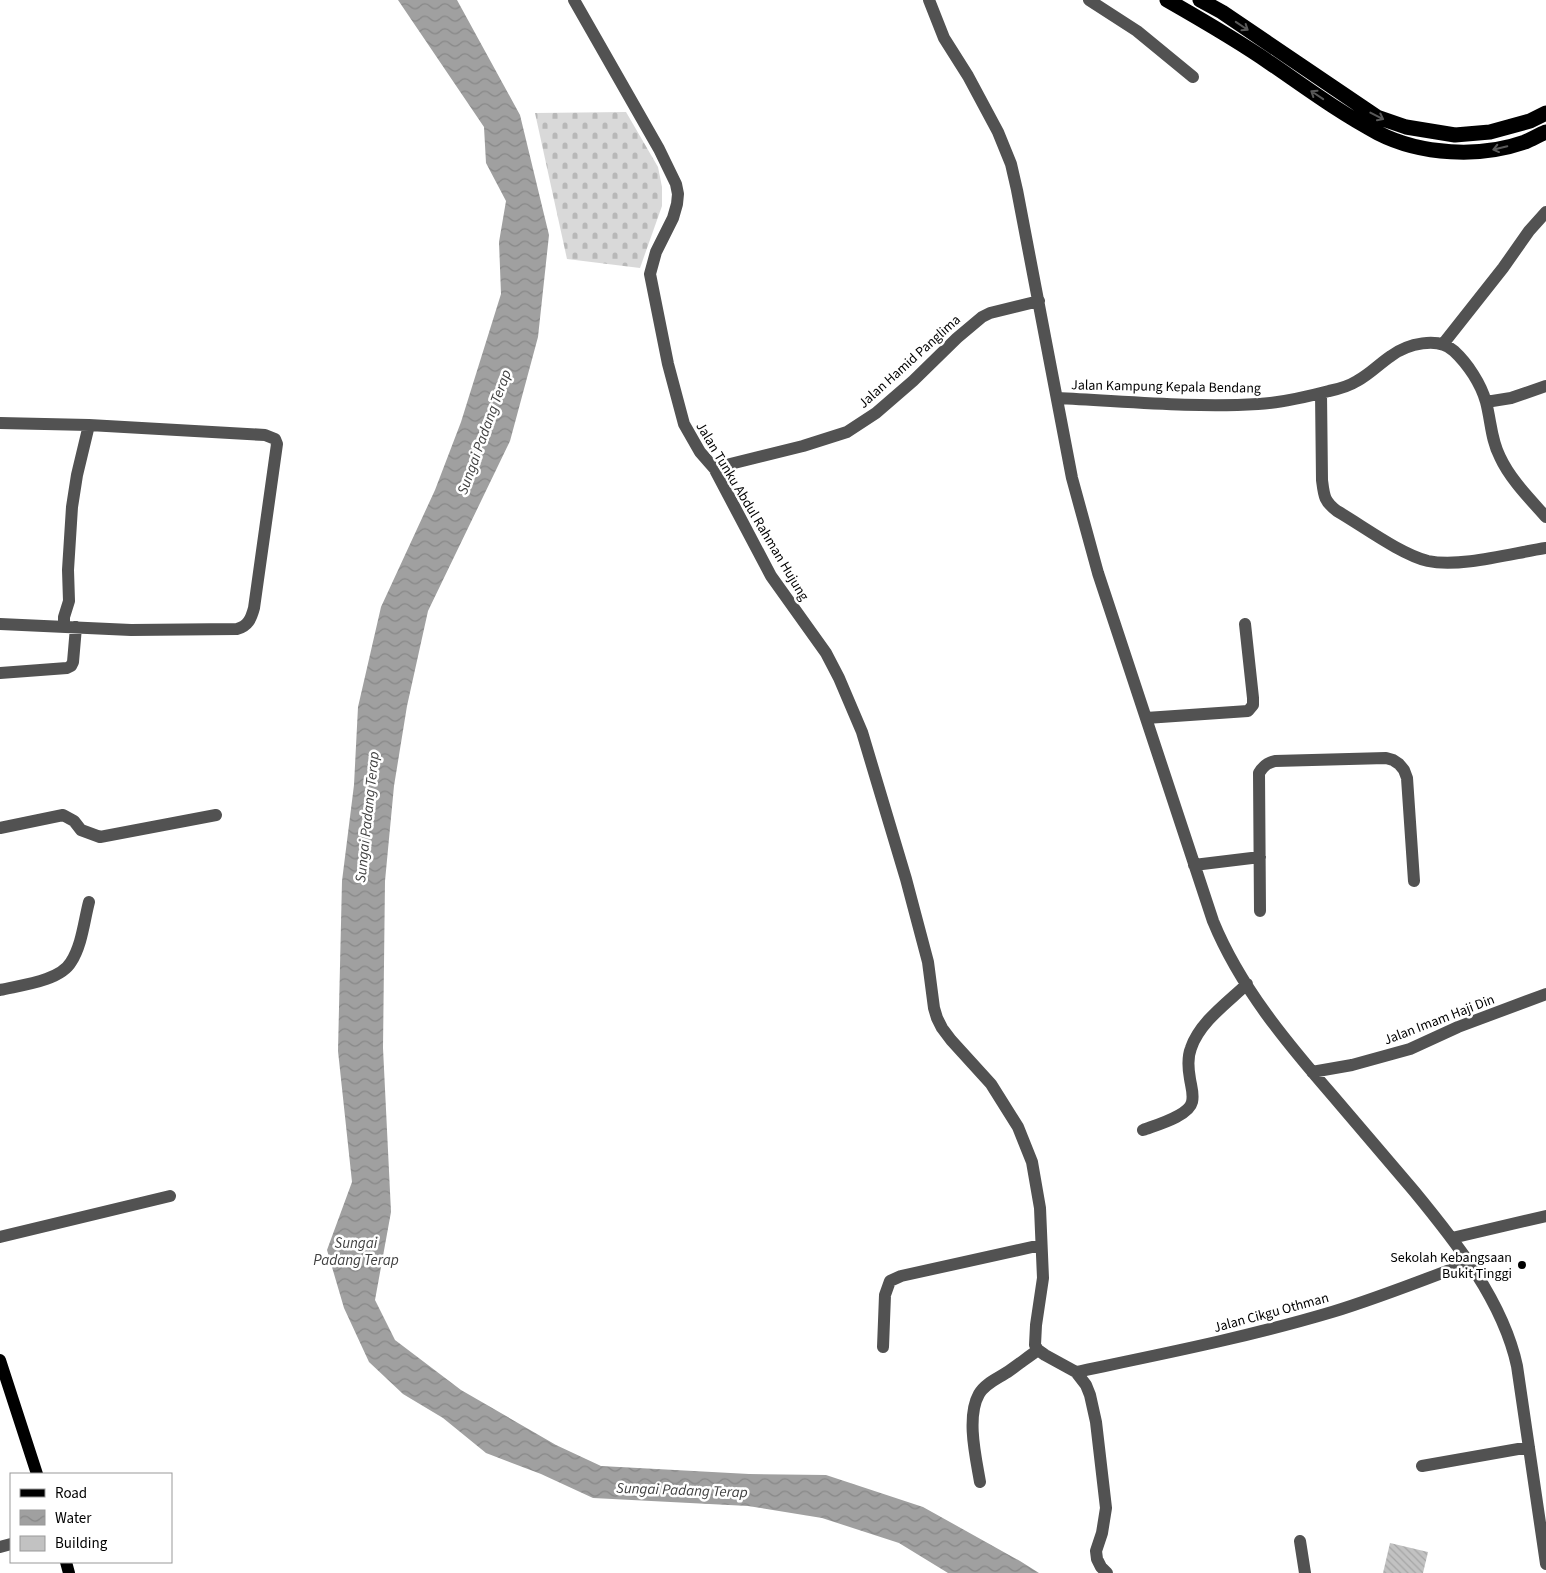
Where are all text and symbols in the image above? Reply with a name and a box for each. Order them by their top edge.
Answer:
one-way arrow [1234,21,1248,31]
one-way arrow [1310,90,1324,100]
one-way arrow [1369,111,1384,121]
one-way arrow [1493,144,1509,153]
street label: Jalan Hamid Panglima [854,310,965,413]
water label: Sungai Padang Terap [452,367,517,498]
street label: Jalan Kampung Kepala Bendang [1071,375,1261,399]
street label: Jalan Tunku Abdul Rahman Hujung [691,418,814,605]
water label: Sungai Padang Terap [350,751,385,884]
street label: Jalan Imam Haji Din [1381,990,1498,1050]
water label: Sungai Padang Terap [313,1233,399,1271]
place label: Sekolah Kebangsaan Bukit Tinggi [1390,1248,1512,1284]
marker: Sekolah Kebangsaan Bukit Tinggi [1516,1259,1528,1271]
street label: Jalan Cikgu Othman [1211,1288,1331,1338]
legend [10,1473,172,1563]
water label: Sungai Padang Terap [616,1478,748,1503]
text: Road [55,1483,87,1504]
text: Water [55,1508,92,1529]
text: Building [55,1533,108,1554]

